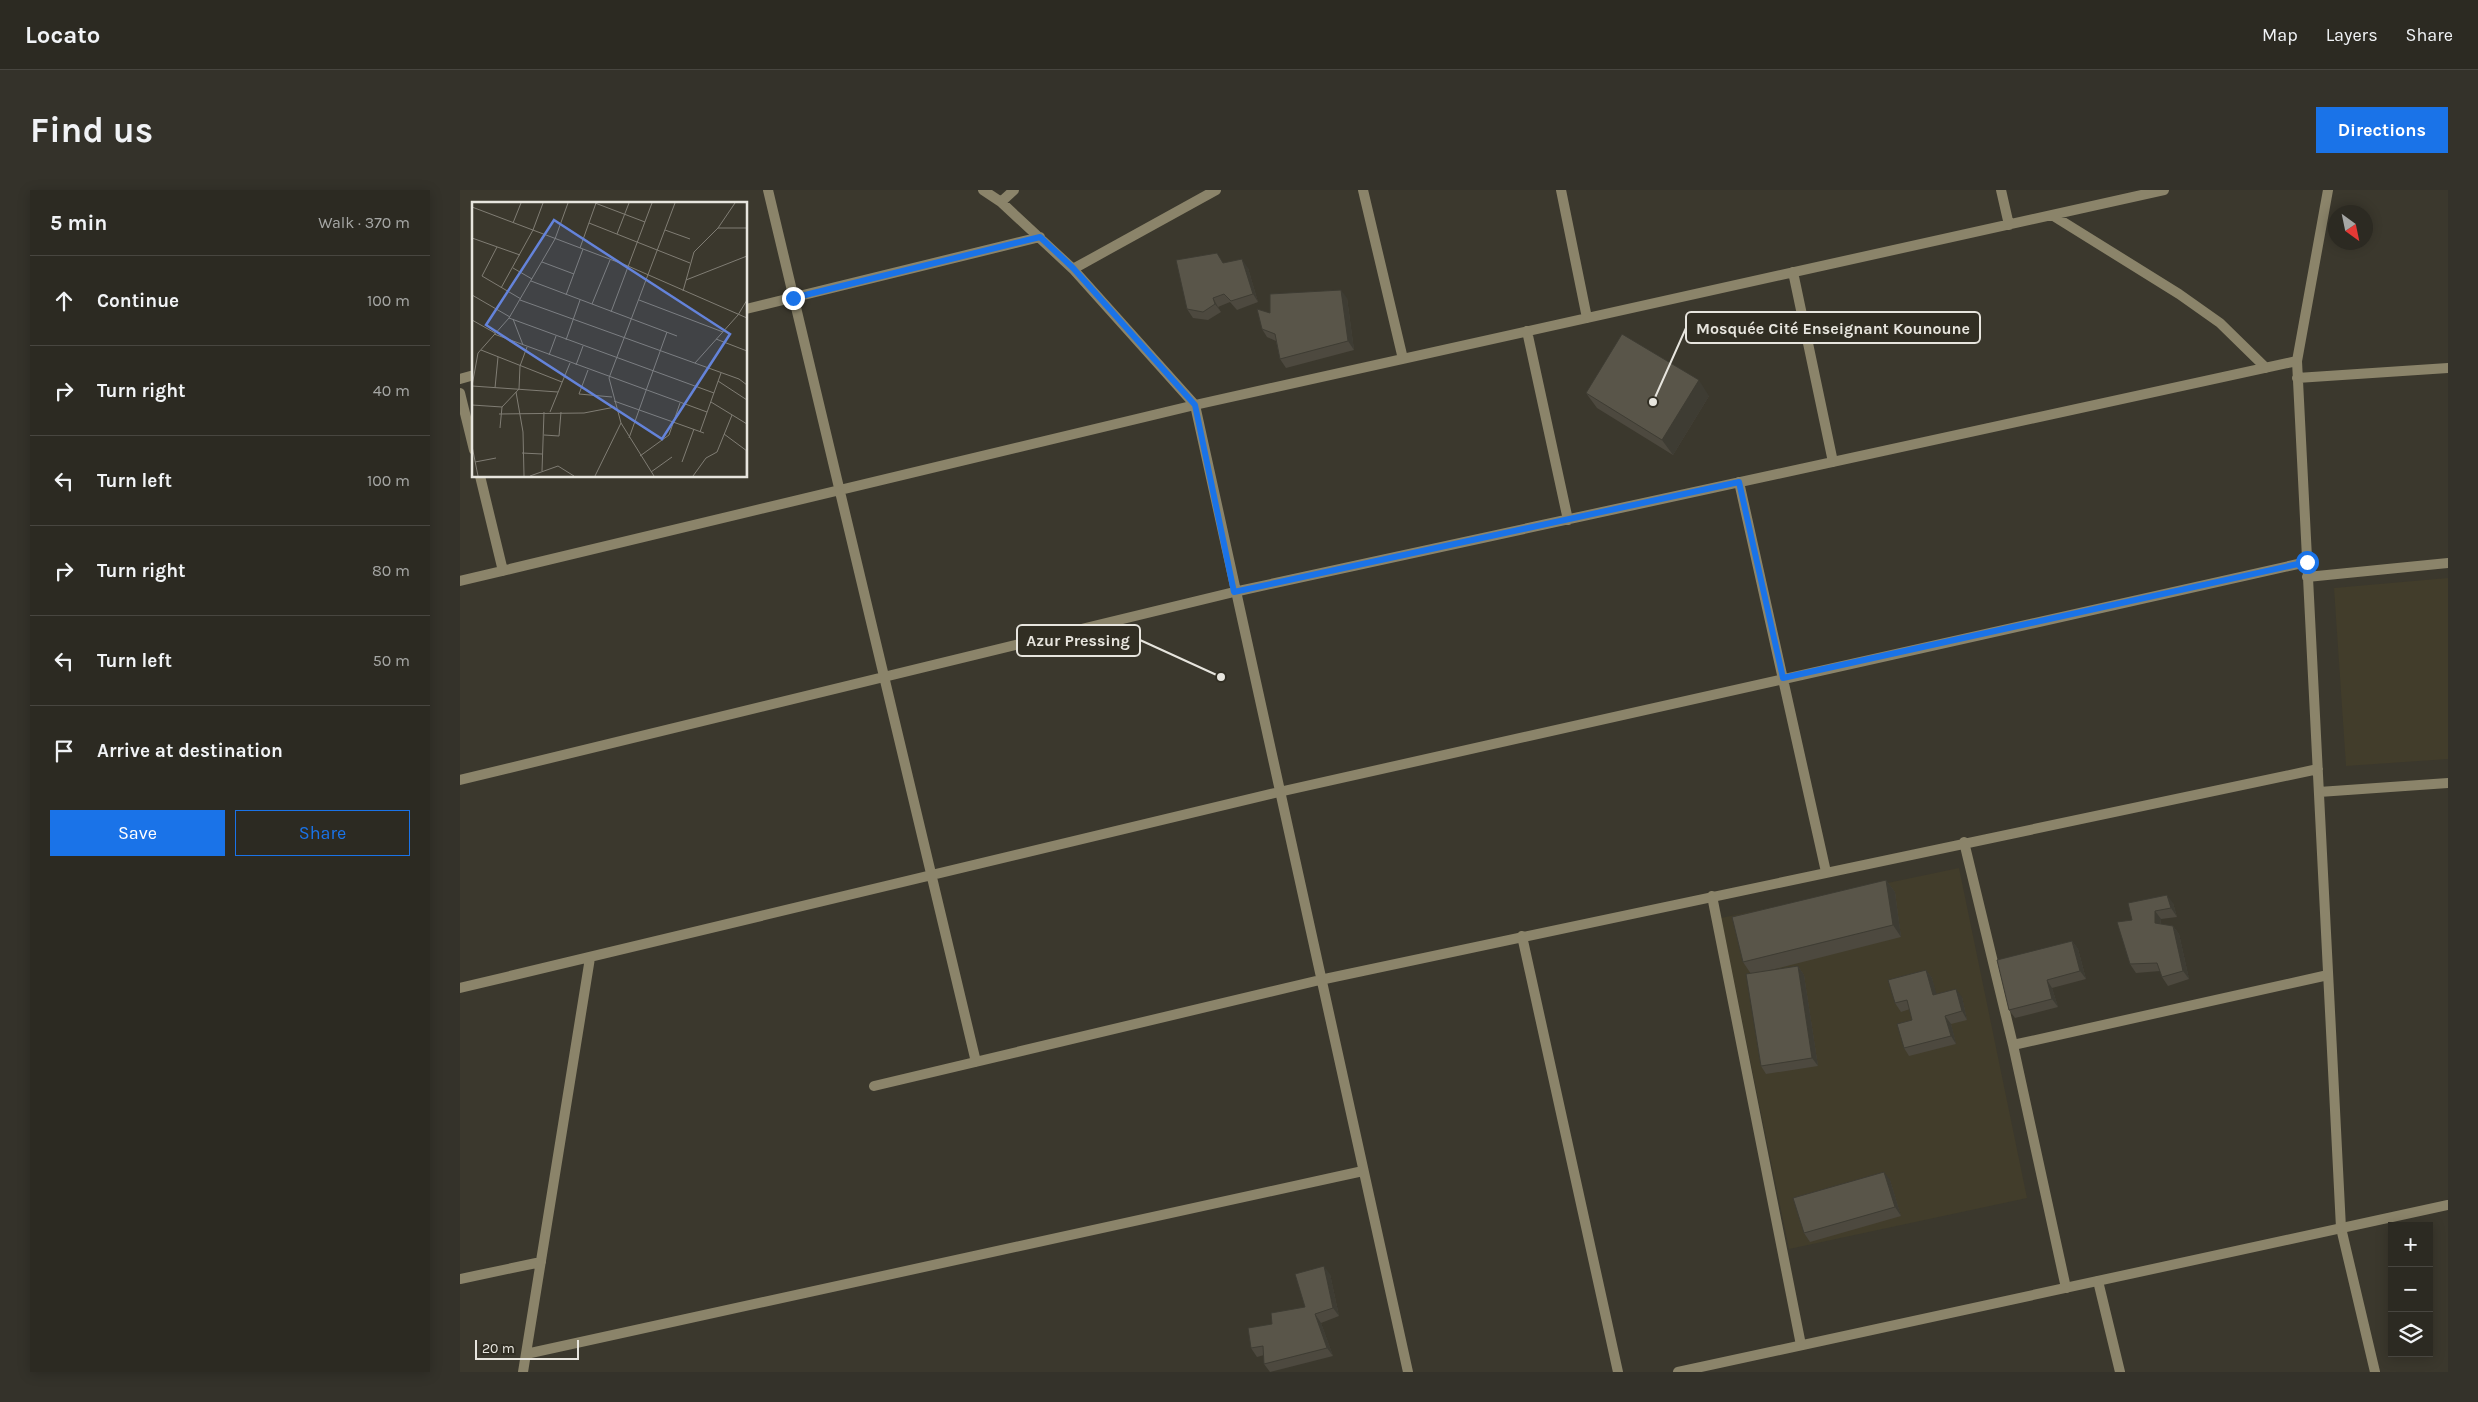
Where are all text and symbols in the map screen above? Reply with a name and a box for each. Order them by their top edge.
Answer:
text: Locato [25,21,100,49]
text: Map [2262,24,2298,46]
text: Layers [2326,24,2378,46]
text: Share [2406,24,2453,46]
button: Directions [2316,107,2448,153]
text: Find us [30,110,153,151]
inset map [472,202,748,478]
north arrow [2328,205,2373,250]
text: 5 min [50,211,107,235]
text: Walk · 370 m [318,213,410,232]
icon: ahead [50,287,78,315]
route end [782,287,805,310]
text: Continue [97,290,179,312]
text: 100 m [367,291,410,310]
callout: Mosquée Cité Enseignant Kounoune [1686,312,1980,343]
text: Mosquée Cité Enseignant Kounoune [1696,319,1970,338]
icon: right [50,377,78,405]
text: Turn right [97,380,186,402]
text: 40 m [373,381,410,400]
icon: left [50,467,78,495]
text: Turn left [97,470,172,492]
text: 100 m [367,471,410,490]
route start [2296,551,2319,574]
icon: right [50,557,78,585]
text: Turn right [97,560,186,582]
text: 80 m [372,561,410,580]
callout: Azur Pressing [1017,625,1140,656]
text: Azur Pressing [1026,631,1130,650]
icon: left [50,647,78,675]
text: Turn left [97,650,172,672]
text: 50 m [373,651,410,670]
icon: arrive [50,737,78,765]
text: Arrive at destination [97,740,283,762]
button: Save [50,810,225,856]
button: Share [235,810,410,856]
map controls [2388,1222,2433,1357]
button: + [2388,1222,2433,1267]
button: − [2388,1267,2433,1312]
button: layers [2388,1312,2433,1357]
scale bar [475,1337,579,1360]
text: 20 m [482,1340,515,1357]

